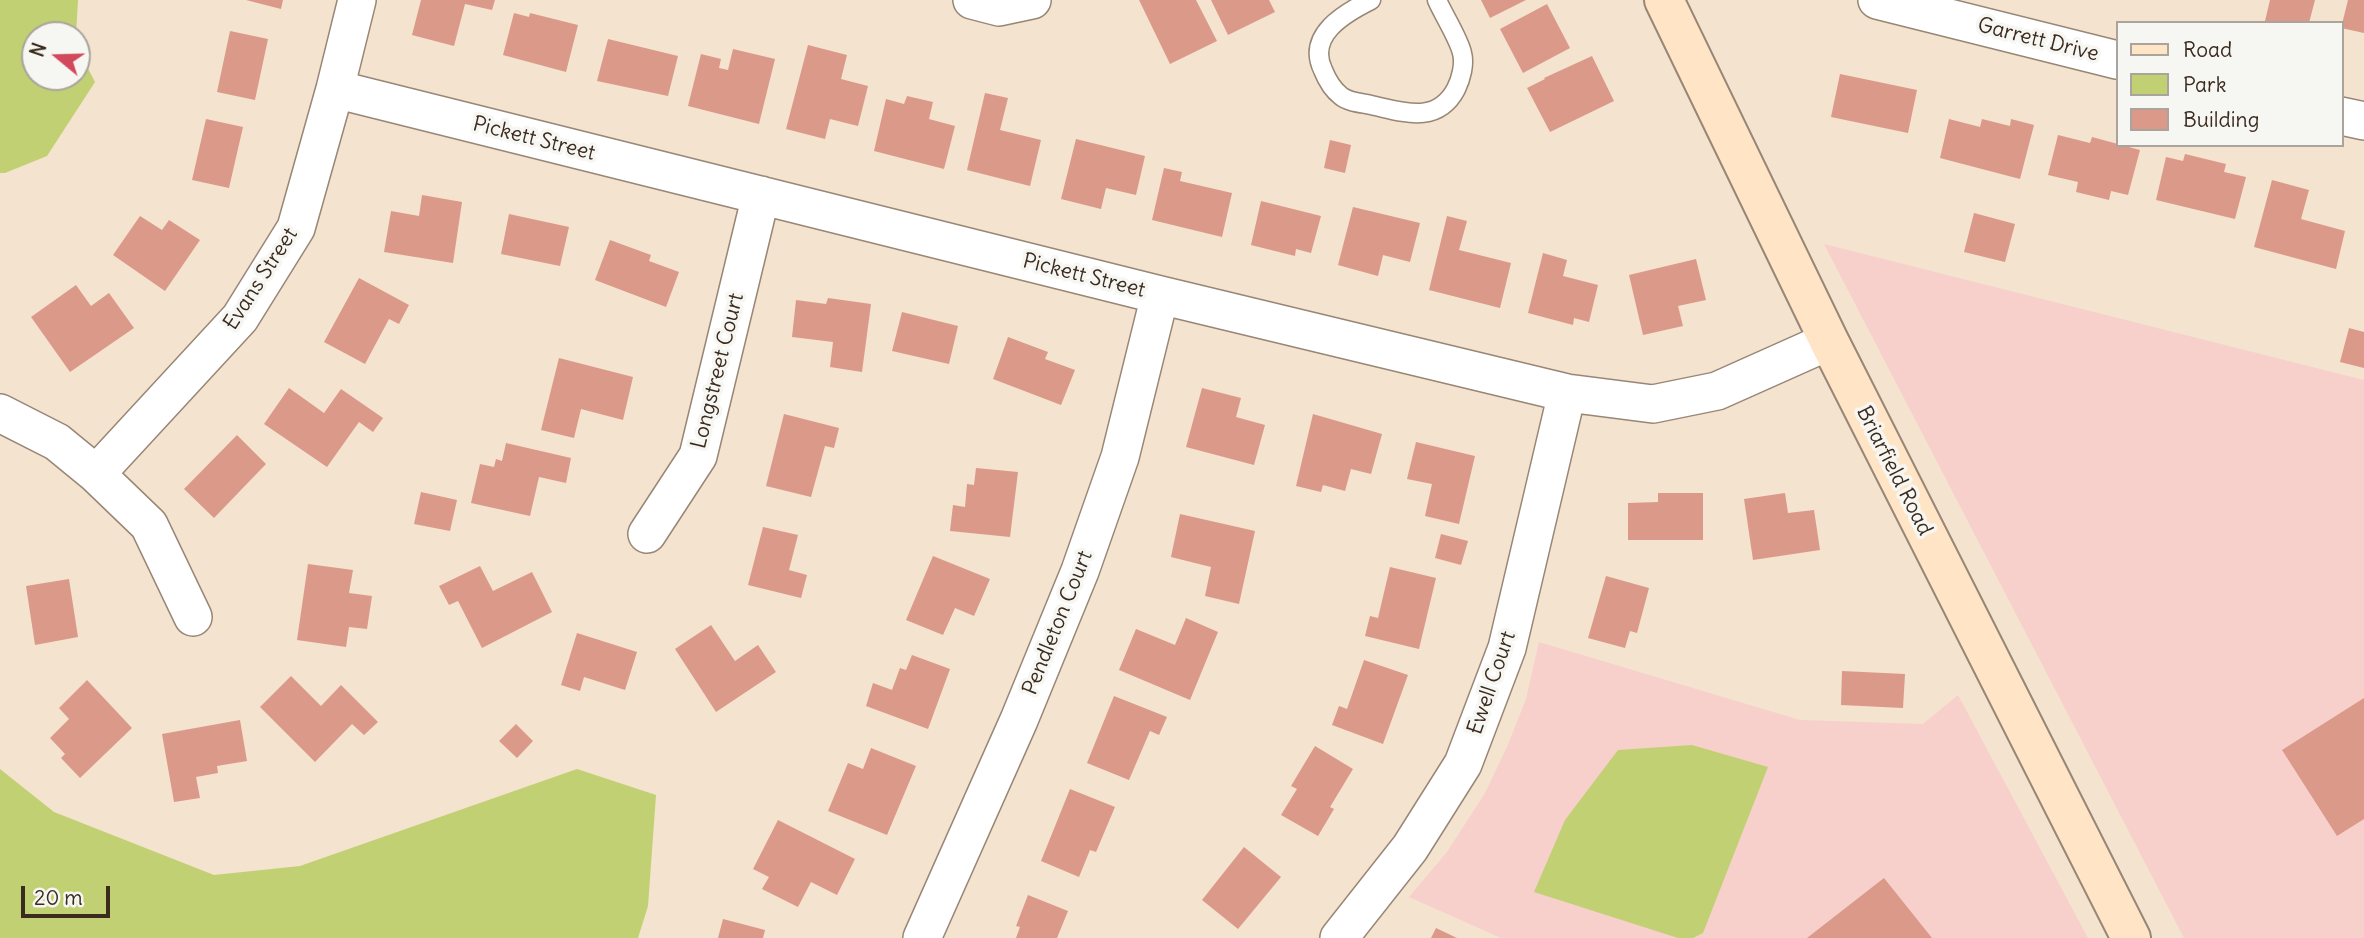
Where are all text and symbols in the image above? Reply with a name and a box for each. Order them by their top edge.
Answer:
street label: Garrett Drive [1975,13,2101,67]
north arrow [21,21,91,91]
legend [2116,21,2343,147]
text: Road [2183,36,2232,63]
text: N [25,40,52,60]
text: Park [2183,71,2226,98]
text: Building [2183,106,2259,133]
street label: Pickett Street [470,112,598,166]
street label: Evans Street [219,223,303,335]
street label: Pickett Street [1020,249,1148,303]
street label: Longstreet Court [686,291,750,451]
street label: Briarfield Road [1851,402,1937,540]
street label: Pendleton Court [1018,547,1098,699]
street label: Ewell Court [1463,628,1521,738]
scale bar [24,872,114,916]
text: 20 m [34,884,83,911]

